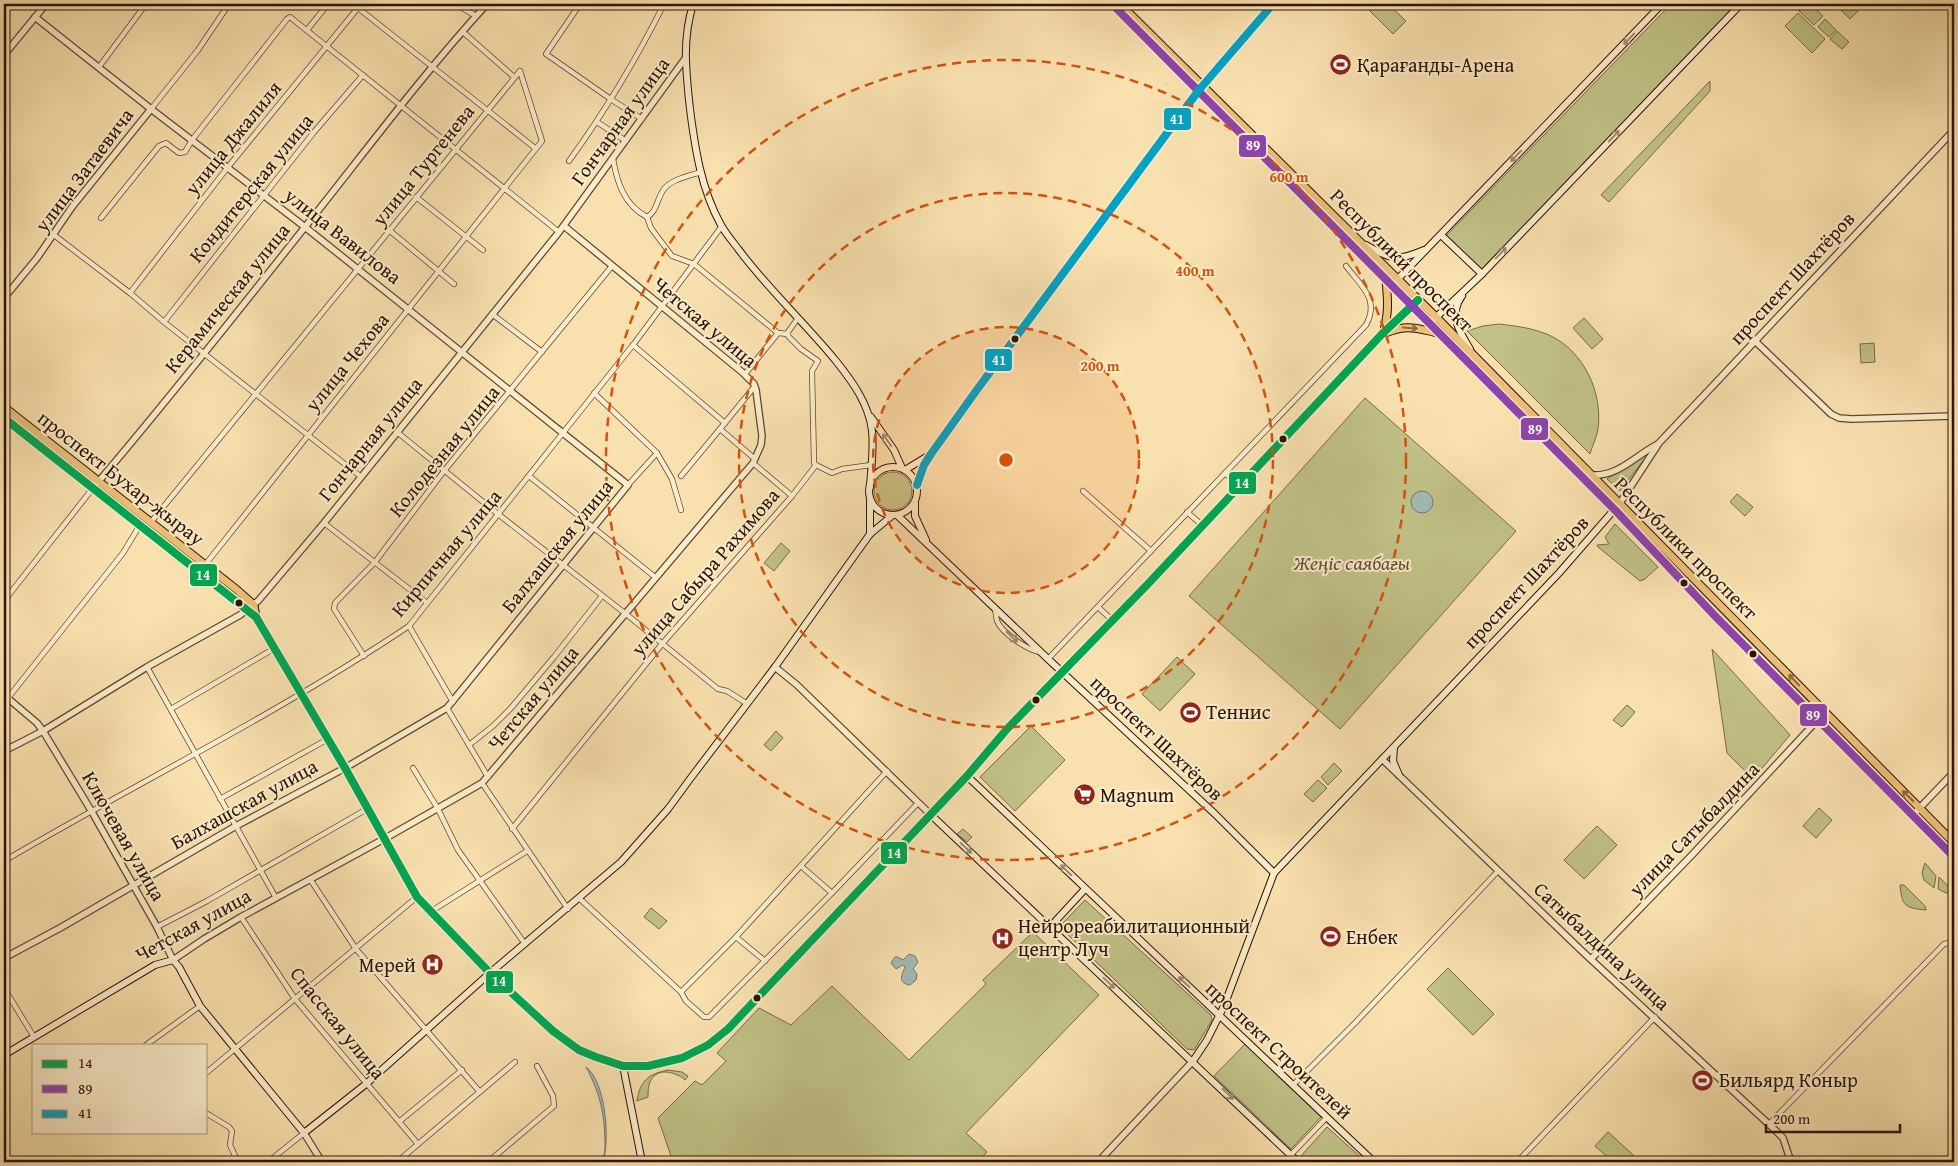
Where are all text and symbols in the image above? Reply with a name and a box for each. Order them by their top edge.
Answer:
one-way arrow [1622,33,1635,45]
street label: Гончарная улица [563,50,676,191]
place label: Қарағанды-Арена [1357,50,1515,79]
sports icon: Қарағанды-Арена [1329,53,1353,77]
street label: улица Джалиля [177,74,288,202]
street label: улица Тургенева [364,97,481,232]
street label: улица Затаевича [27,101,140,239]
street label: Кондитерская улица [181,107,320,268]
line badge: 41 [1163,107,1192,131]
text: 41 [1170,109,1184,129]
one-way arrow [1608,129,1620,142]
line badge: 89 [1238,134,1267,158]
text: 89 [1246,135,1260,155]
one-way arrow [1510,150,1522,162]
text: 600 m [1269,166,1309,187]
street label: улица Вавилова [278,180,408,291]
street label: Республики проспект [1324,181,1481,338]
street label: проспект Шахтёров [1722,205,1861,351]
street label: Керамическая улица [157,216,297,379]
one-way arrow [1495,247,1507,260]
text: 400 m [1175,260,1215,281]
street label: Четская улица [647,269,764,374]
street label: улица Чехова [297,306,396,418]
one-way arrow [1402,324,1418,333]
unlabelled marker [1010,334,1020,344]
line badge: 41 [984,348,1013,372]
text: 41 [992,350,1006,370]
text: 200 m [1080,355,1120,376]
street label: Гончарная улица [310,370,429,507]
street label: Колодезная улица [381,378,506,523]
street label: проспект Бухар-жырау [32,403,211,552]
line badge: 89 [1520,417,1549,441]
text: 89 [1528,419,1542,439]
one-way arrow [882,433,892,447]
unlabelled marker [1278,434,1288,444]
centre of rings [997,451,1015,469]
street label: Республики проспект [1608,469,1765,626]
line badge: 14 [1228,471,1257,495]
street label: Балхашская улица [494,472,620,619]
text: 14 [1235,473,1249,493]
street label: улица Сабыра Рахимова [623,481,786,663]
street label: Кирпичная улица [384,482,508,623]
street label: проспект Шахтёров [1456,509,1595,655]
park label: Жеңіс саябағы [1293,548,1411,577]
line badge: 14 [189,563,218,587]
text: 14 [196,565,210,585]
unlabelled marker [1679,578,1689,588]
unlabelled marker [234,598,244,608]
one-way arrow [1005,630,1017,642]
street label: Четская улица [480,639,585,756]
unlabelled marker [1748,649,1758,659]
street label: проспект Шахтёров [1084,668,1230,807]
one-way arrow [1788,673,1800,686]
unlabelled marker [1031,695,1041,705]
place label: Теннис [1206,697,1271,726]
sports icon: Теннис [1178,700,1202,724]
line badge: 89 [1799,703,1828,727]
text: 89 [1806,705,1820,725]
street label: Балхашская улица [165,751,323,856]
street label: улица Сатыбалдина [1621,755,1766,903]
street label: Ключевая улица [75,765,174,906]
place label: Magnum [1100,780,1175,809]
supermarket icon: Magnum [1072,783,1096,807]
one-way arrow [1902,789,1914,802]
line badge: 14 [880,841,908,865]
one-way arrow [959,842,972,854]
text: 14 [887,843,901,863]
one-way arrow [1060,864,1072,877]
street label: Сатыбалдина улица [1528,875,1677,1017]
street label: Четская улица [129,880,256,968]
place label: Нейрореабилитационный центр Луч [1018,911,1250,963]
place label: Енбек [1346,922,1398,951]
sports icon: Енбек [1318,925,1342,949]
hospital icon: Нейрореабилитационный центр Луч [990,926,1014,950]
place label: Мерей [359,950,416,979]
hospital icon: Мерей [420,953,444,977]
street label: Спасская улица [284,960,393,1086]
line badge: 14 [485,970,514,994]
text: 14 [492,971,506,991]
street label: проспект Строителей [1200,974,1359,1125]
one-way arrow [1177,976,1190,988]
one-way arrow [1103,977,1116,989]
unlabelled marker [752,993,762,1003]
legend [32,1044,208,1134]
text: 14 [78,1052,92,1073]
place label: Бильярд Коныр [1719,1065,1858,1094]
sports icon: Бильярд Коныр [1691,1068,1715,1092]
text: 89 [78,1078,92,1099]
one-way arrow [1222,1088,1234,1100]
scale bar [1766,1101,1899,1133]
text: 41 [78,1102,92,1123]
text: 200 m [1773,1108,1811,1129]

